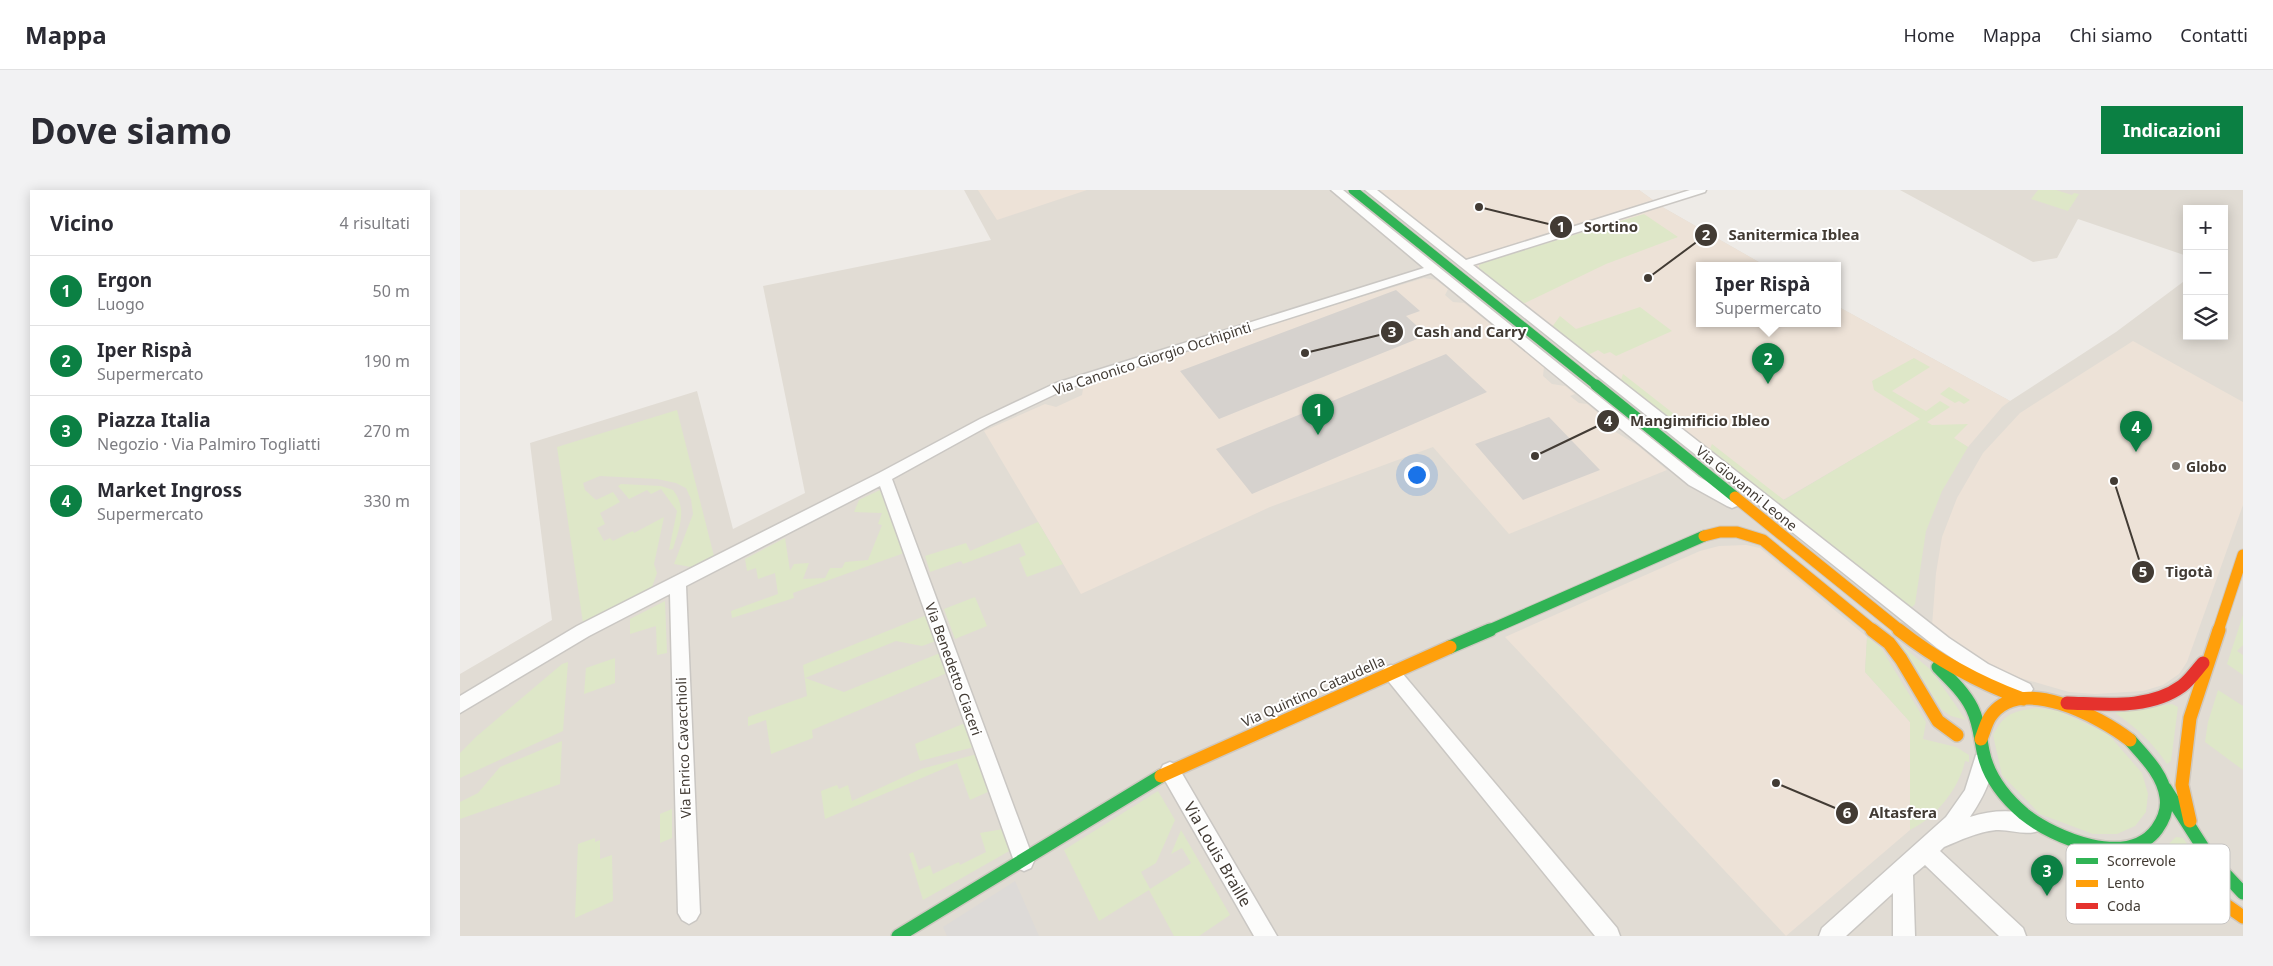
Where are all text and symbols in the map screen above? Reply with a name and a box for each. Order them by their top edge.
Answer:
text: Mappa [25,18,107,51]
text: Home [1904,23,1955,47]
text: Mappa [1983,23,2041,47]
text: Chi siamo [2069,23,2152,47]
text: Contatti [2180,23,2248,47]
button: Indicazioni [2101,106,2243,154]
text: Dove siamo [30,107,232,154]
map controls [2183,205,2228,340]
button: + [2183,205,2228,250]
text: Vicino [50,209,114,237]
text: 4 risultati [340,212,410,234]
callout: Sortino [1549,212,1648,242]
text: 1 [1557,216,1565,236]
text: Sortino [1584,216,1638,236]
callout: Sanitermica Iblea [1693,220,1870,250]
text: 2 [1702,224,1711,244]
text: Sanitermica Iblea [1728,224,1860,244]
button: − [2183,250,2228,295]
popup [1696,262,1841,327]
text: Ergon [97,267,152,293]
text: Iper Rispà [1715,271,1810,297]
text: 1 [61,280,71,302]
text: 50 m [373,280,410,302]
text: Luogo [97,293,144,315]
button: layers [2183,295,2228,340]
text: Supermercato [1715,297,1822,319]
street label: Via Canonico Giorgio Occhipinti [1051,317,1253,399]
callout: Cash and Carry [1379,317,1537,347]
text: 3 [1388,321,1396,341]
text: Cash and Carry [1414,321,1527,341]
text: Iper Rispà [97,337,192,363]
pin: 2 [1752,343,1784,384]
text: 2 [61,350,71,372]
text: 190 m [363,350,410,372]
text: Supermercato [97,363,204,385]
pin: 1 [1302,394,1334,435]
callout: Mangimificio Ibleo [1595,406,1780,436]
text: Piazza Italia [97,407,211,433]
text: 4 [1604,410,1613,430]
text: Mangimificio Ibleo [1630,410,1770,430]
pin: 4 [2120,411,2152,452]
text: 3 [61,420,71,442]
text: 270 m [363,420,410,442]
text: Negozio · Via Palmiro Togliatti [97,433,321,455]
street label: Via Giovanni Leone [1692,441,1802,535]
place label: Globo [2186,457,2227,476]
marker: Globo [2170,460,2182,472]
your location [1404,462,1430,488]
text: Market Ingross [97,477,242,503]
text: 4 [61,490,71,512]
text: 330 m [363,490,410,512]
text: Supermercato [97,503,204,525]
callout: Tigotà [2130,557,2223,587]
text: 5 [2139,561,2147,581]
text: Tigotà [2165,561,2213,581]
street label: Via Benedetto Ciaceri [921,600,987,738]
street label: Via Quintino Cataudella [1239,651,1387,731]
street label: Via Enrico Cavacchioli [671,677,695,819]
street label: Via Louis Braille [1179,797,1257,911]
callout: Altasfera [1834,798,1947,828]
text: 6 [1843,802,1852,822]
text: Altasfera [1869,802,1937,822]
legend [2066,844,2230,924]
text: Scorrevole [2107,851,2176,870]
pin: 3 [2031,855,2063,896]
text: Lento [2107,873,2144,892]
text: Coda [2107,896,2141,915]

